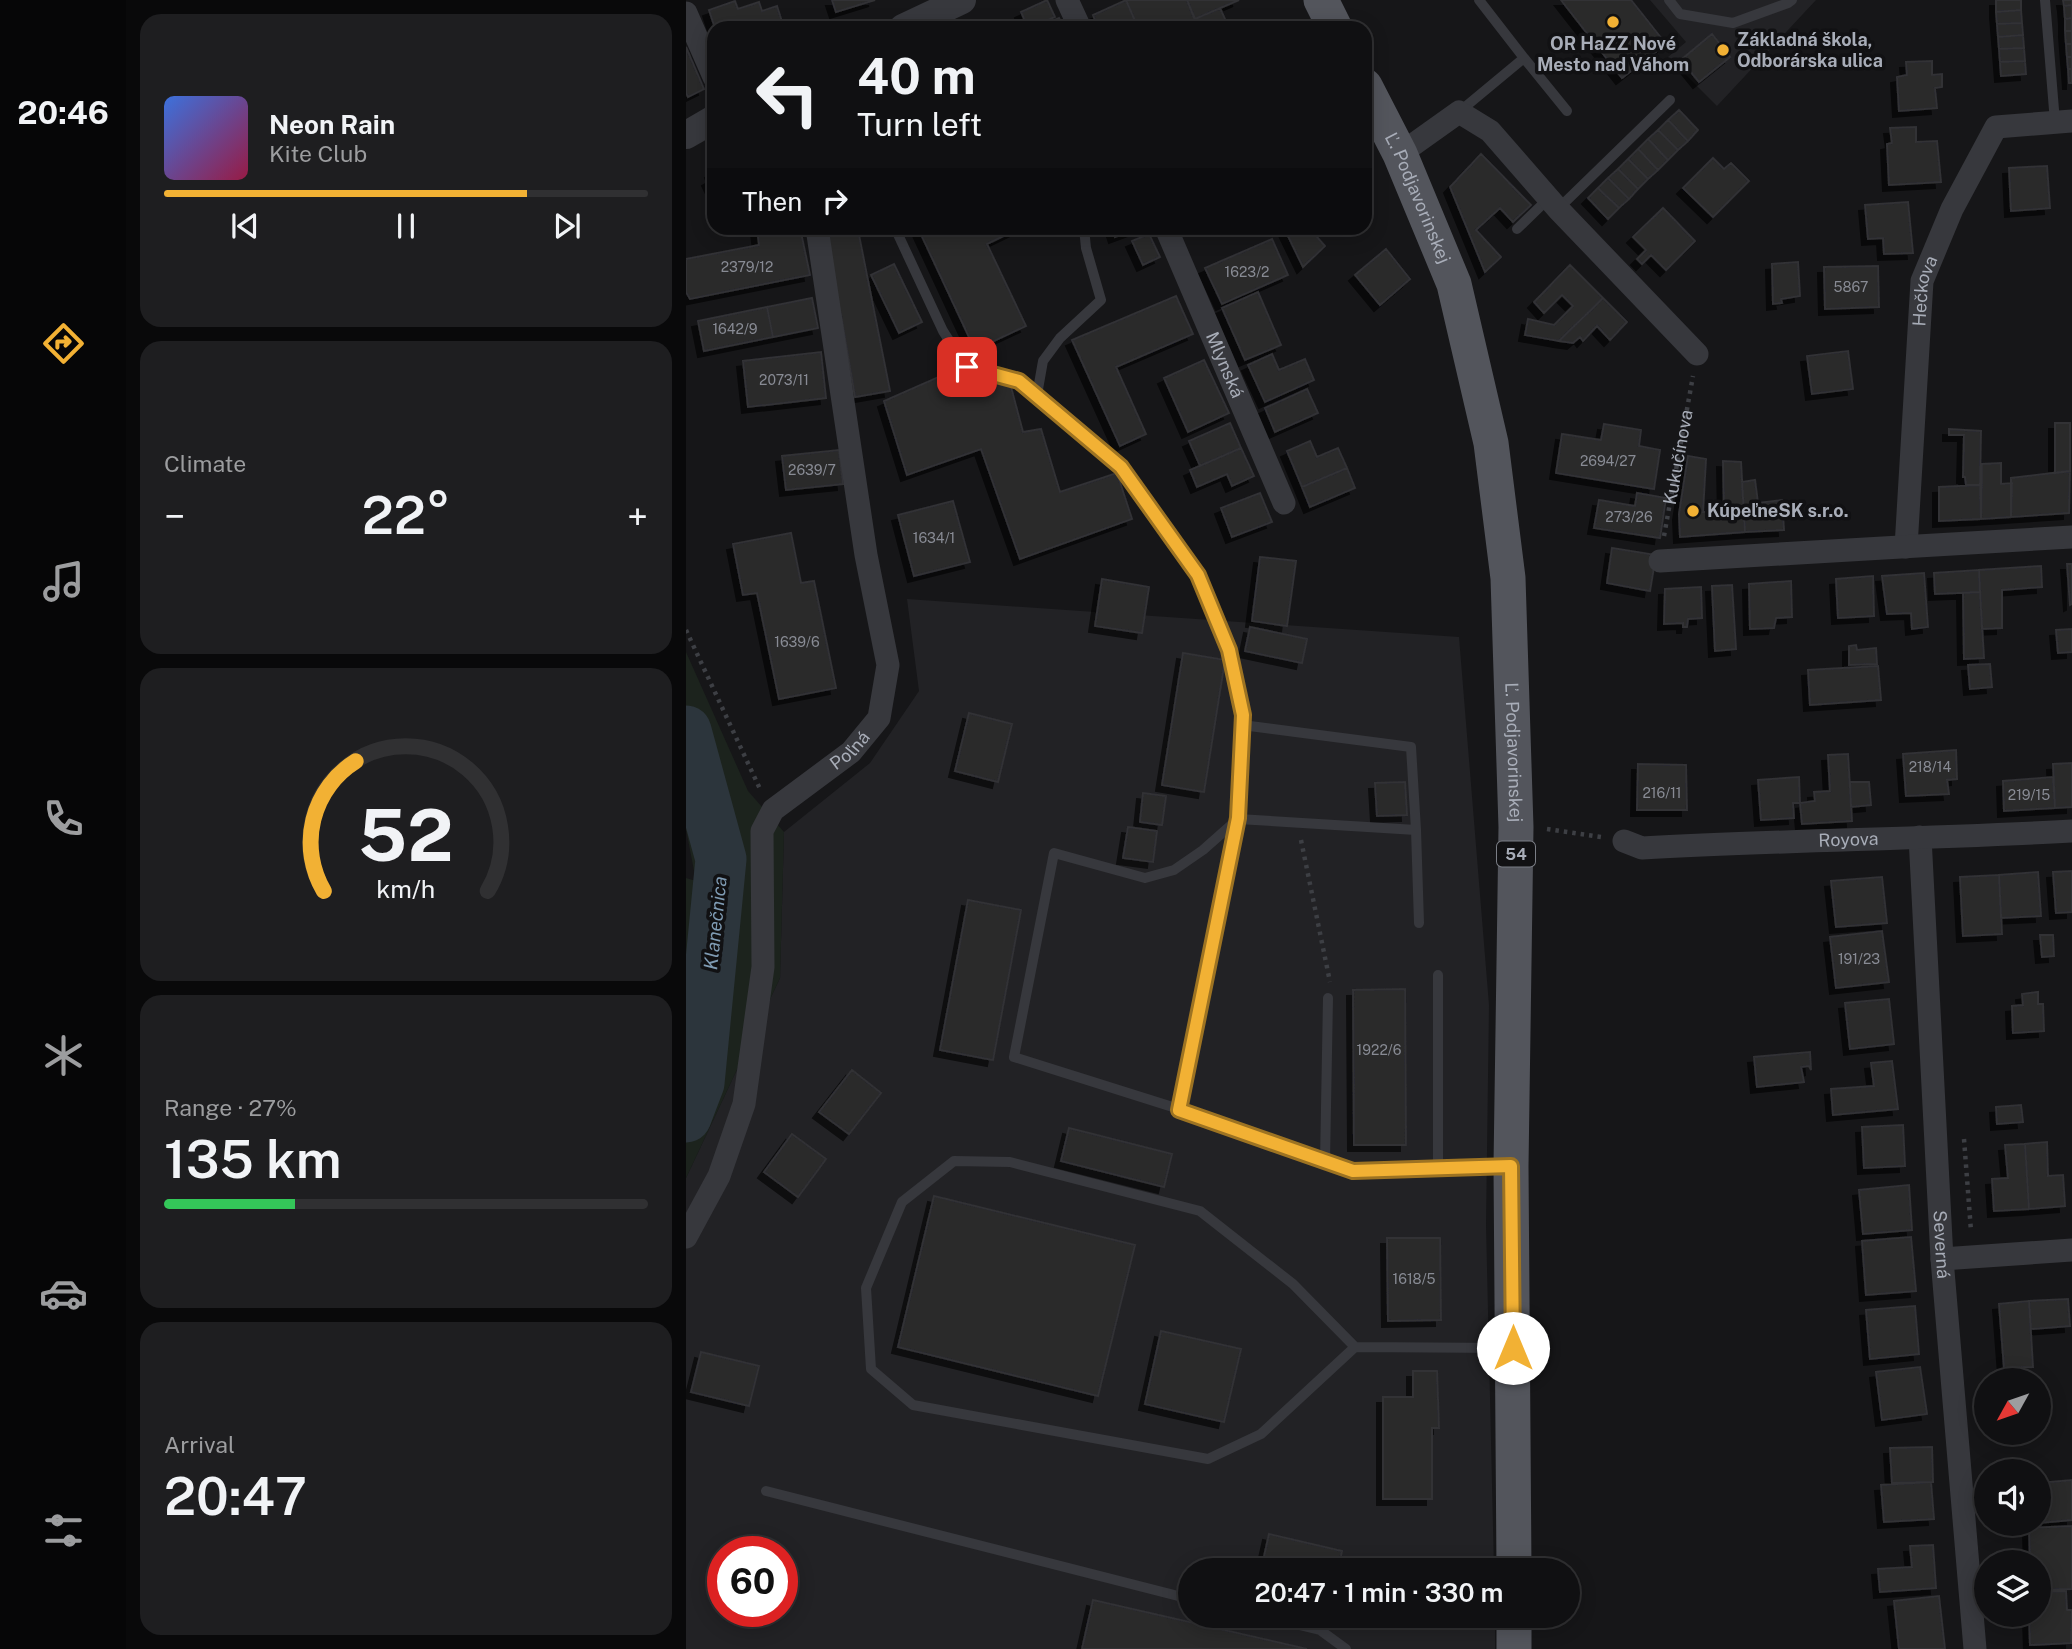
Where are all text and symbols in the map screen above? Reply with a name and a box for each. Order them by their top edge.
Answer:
marker: OR HaZZ Nové Mesto nad Váhom [1605,14,1621,30]
place label: Základná škola, Odborárska ulica [1737,29,1883,71]
place label: OR HaZZ Nové Mesto nad Váhom [1537,33,1689,75]
marker: Základná škola, Odborárska ulica [1715,42,1731,58]
text: 40 m [857,47,976,105]
icon: left [742,49,833,140]
text: 20:46 [17,94,109,131]
text: Turn left [857,106,982,143]
text: Neon Rain [269,109,395,140]
street label: Ľ. Podjavorinskej [1381,129,1455,266]
text: Kite Club [269,140,367,167]
icon: right [816,182,854,220]
text: Then [742,186,802,217]
icon: previous [226,207,264,245]
icon: pause [387,207,425,245]
icon: next [548,207,586,245]
street label: Hečkova [1908,252,1941,327]
house number: 2379/12 [721,259,773,275]
house number: 1623/2 [1225,264,1269,280]
house number: 5867 [1834,279,1868,295]
icon: directions [39,319,88,368]
house number: 1642/9 [712,321,758,337]
street label: Mlynská [1202,328,1249,401]
pin [937,337,997,397]
icon: arrive [948,348,986,386]
house number: 2073/11 [759,372,809,388]
street label: Kukučínova [1659,408,1697,506]
text: Climate [164,450,246,477]
house number: 2694/27 [1580,453,1636,469]
house number: 2639/7 [788,462,836,478]
text: 22° [362,485,450,546]
text: − [164,494,185,539]
text: + [627,494,648,539]
place label: KúpeľneSK s.r.o. [1707,500,1848,521]
marker: KúpeľneSK s.r.o. [1685,503,1701,519]
house number: 273/26 [1605,509,1653,525]
house number: 1634/1 [913,530,955,546]
icon: music [39,557,88,606]
house number: 1639/6 [774,634,820,650]
street label: Ľ. Podjavorinskej [1501,682,1527,823]
street label: Poľná [826,727,874,774]
house number: 218/14 [1909,759,1951,775]
house number: 216/11 [1642,785,1682,801]
house number: 219/15 [2008,787,2050,803]
text: 52 [358,792,454,877]
icon: phone [39,794,88,843]
street label: Royova [1818,828,1879,851]
road number: 54 [1497,842,1535,866]
text: km/h [377,873,435,903]
water label: Klanečnica [699,875,731,971]
house number: 191/23 [1838,951,1880,967]
icon: climate [39,1031,88,1080]
house number: 1922/6 [1357,1042,1402,1058]
text: Range · 27% [164,1094,297,1121]
text: 135 km [164,1129,341,1190]
street label: Severná [1929,1210,1955,1279]
icon: car [39,1269,88,1318]
house number: 1618/5 [1392,1271,1436,1287]
position arrow [1476,1311,1550,1385]
north arrow [1974,1368,2051,1446]
map controls [1974,1368,2051,1627]
text: Arrival [164,1431,235,1458]
button: sound [1974,1459,2051,1536]
text: 20:47 [164,1466,307,1527]
icon: filters [39,1506,88,1555]
speed limit sign: 60 [707,1536,798,1627]
button: layers [1974,1550,2051,1627]
text: 20:47 · 1 min · 330 m [1254,1577,1504,1608]

